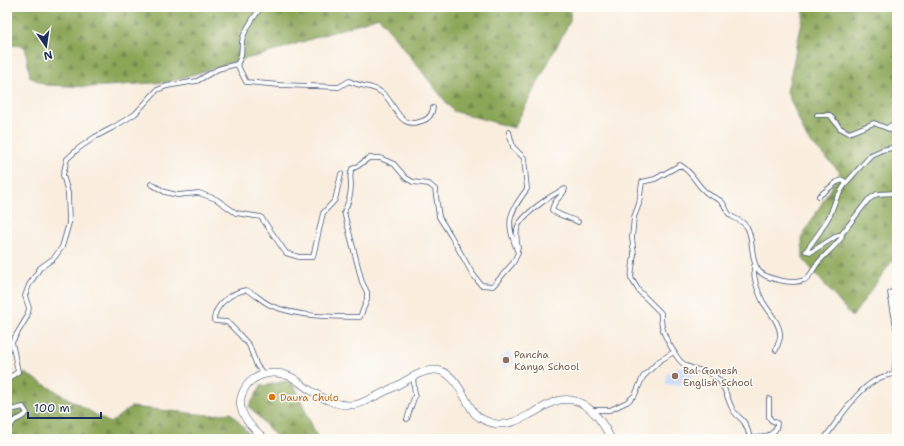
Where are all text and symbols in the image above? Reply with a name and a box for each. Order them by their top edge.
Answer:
north arrow [26,26,66,66]
text: N [42,47,54,64]
place label: Pancha Kanya School [514,348,579,373]
marker: Pancha Kanya School [501,355,511,365]
place label: Bal Ganesh English School [683,364,753,389]
marker: Bal Ganesh English School [670,371,680,381]
place label: Daura Chulo [280,391,339,404]
marker: Daura Chulo [267,392,277,402]
scale bar [28,394,101,420]
text: 100 m [34,400,70,416]

